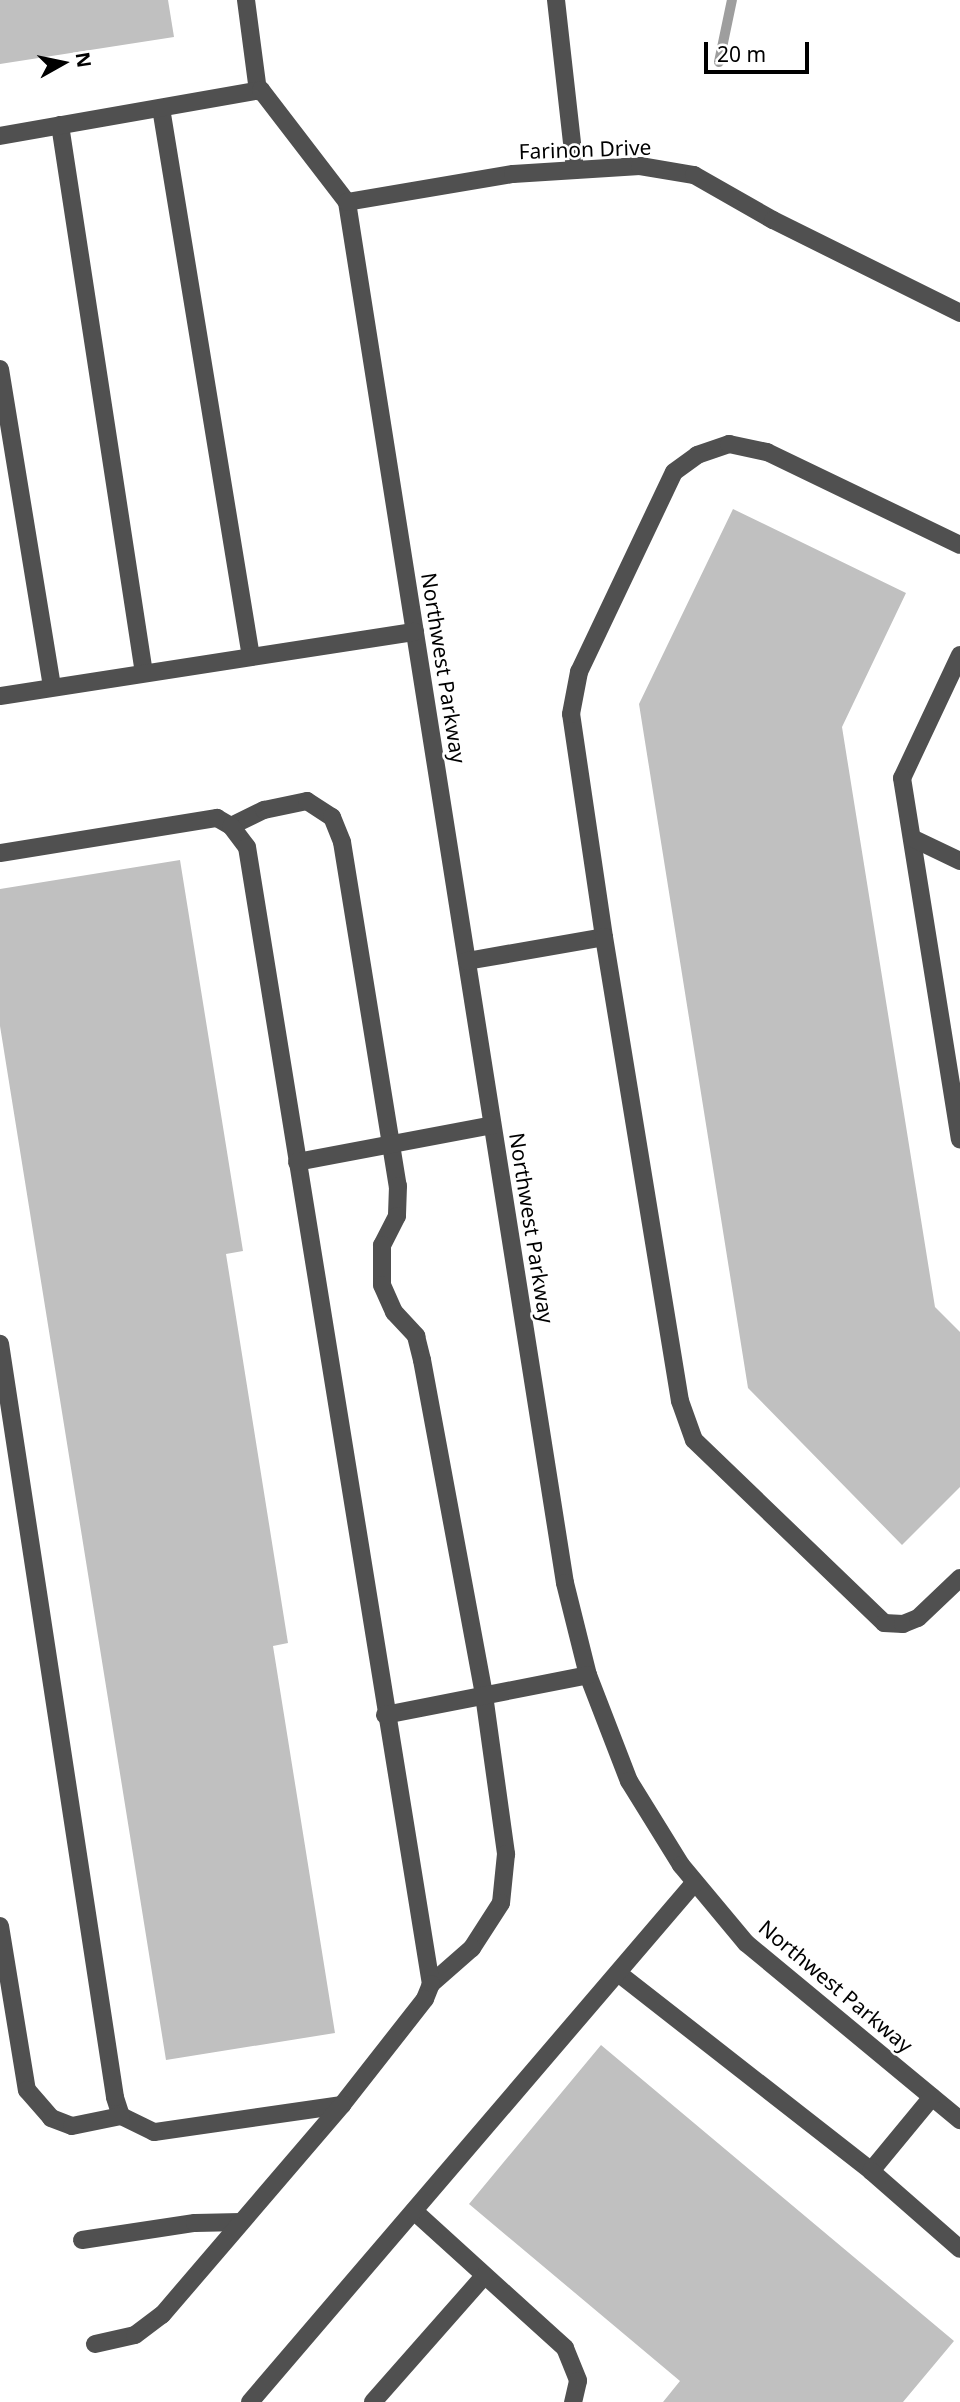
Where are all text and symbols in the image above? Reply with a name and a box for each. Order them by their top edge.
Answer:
north arrow [28,28,98,98]
scale bar [708,28,813,72]
text: 20 m [717,40,766,68]
text: N [70,50,98,69]
street label: Farinon Drive [518,134,652,164]
street label: Northwest Parkway [416,571,472,765]
street label: Northwest Parkway [504,1131,560,1325]
street label: Northwest Parkway [754,1914,918,2058]

